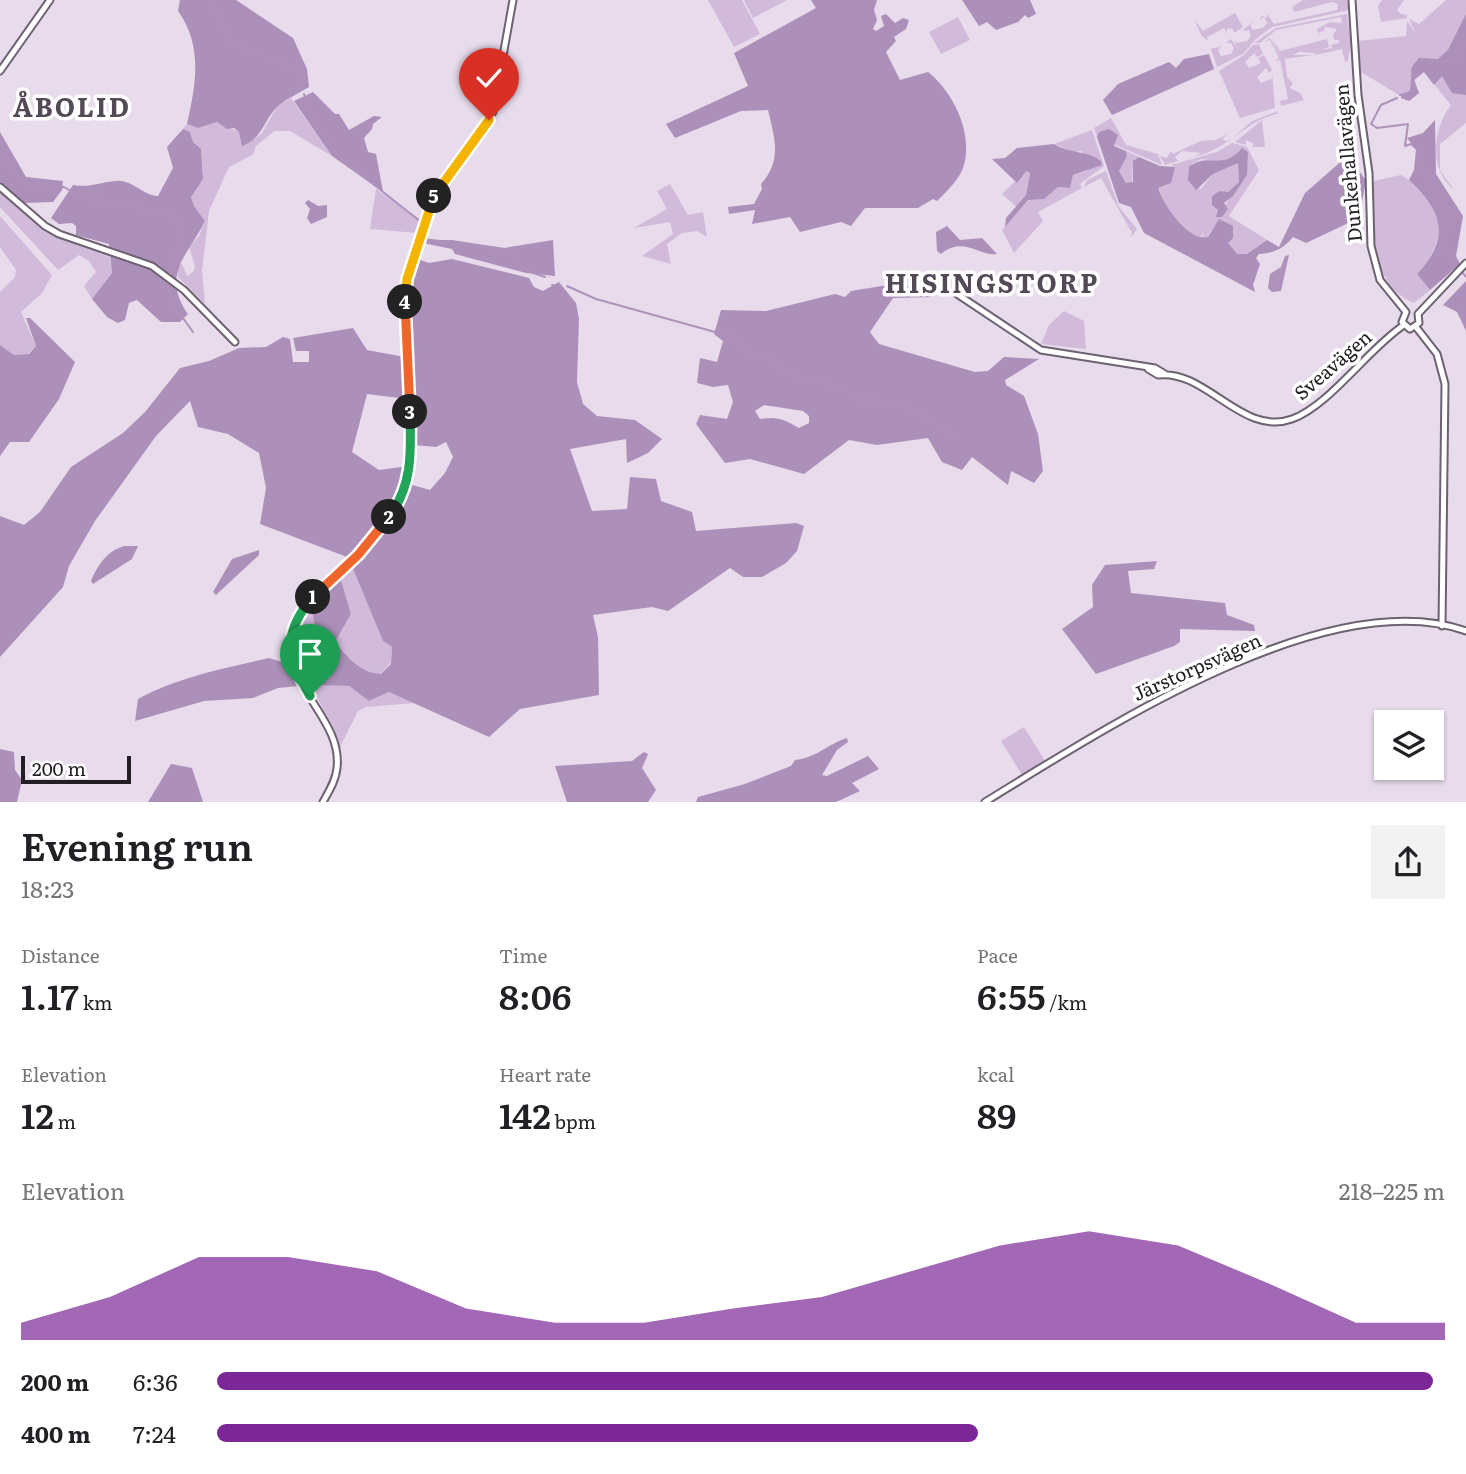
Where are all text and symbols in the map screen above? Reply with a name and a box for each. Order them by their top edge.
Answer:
pin [459,48,519,120]
icon: check [470,59,508,97]
street label: Dunkehallavägen [1326,83,1368,243]
district label: ÅBOLID [13,86,131,125]
pin: 5 [416,178,452,214]
text: 5 [428,181,439,209]
district label: HISINGSTORP [885,262,1099,301]
pin: 4 [388,284,422,320]
text: 4 [399,287,410,315]
street label: Sveavägen [1287,323,1377,406]
pin: 3 [392,394,428,430]
text: 3 [404,397,415,425]
pin: 2 [372,500,406,534]
text: 2 [383,502,394,530]
pin: 1 [296,580,330,614]
text: 1 [309,582,316,610]
pin [280,624,340,696]
street label: Järstorpsvägen [1128,625,1265,707]
icon: arrive [291,635,329,673]
map controls [1374,710,1444,780]
button: layers [1374,710,1444,780]
scale bar [21,753,131,785]
text: 200 m [32,754,86,782]
text: Evening run [21,816,253,873]
button: share [1371,825,1445,899]
text: 18:23 [21,871,75,905]
text: Distance [21,941,100,969]
text: Time [499,941,547,969]
text: Pace [977,941,1018,969]
text: 1.17 [21,969,79,1021]
text: 8:06 [499,969,571,1021]
text: 6:55 [977,969,1045,1021]
text: km [79,988,113,1016]
text: /km [1045,988,1087,1016]
text: Elevation [21,1060,107,1088]
text: Heart rate [499,1060,591,1088]
text: kcal [977,1060,1014,1088]
text: 12 [21,1088,54,1140]
text: 142 [499,1088,551,1140]
text: 89 [977,1088,1016,1140]
text: m [54,1107,76,1135]
text: bpm [551,1107,596,1135]
text: Elevation [21,1173,125,1207]
text: 218–225 m [1339,1173,1445,1207]
text: 200 m [21,1364,89,1398]
text: 6:36 [133,1364,178,1398]
text: 400 m [21,1416,91,1450]
text: 7:24 [133,1416,176,1450]

